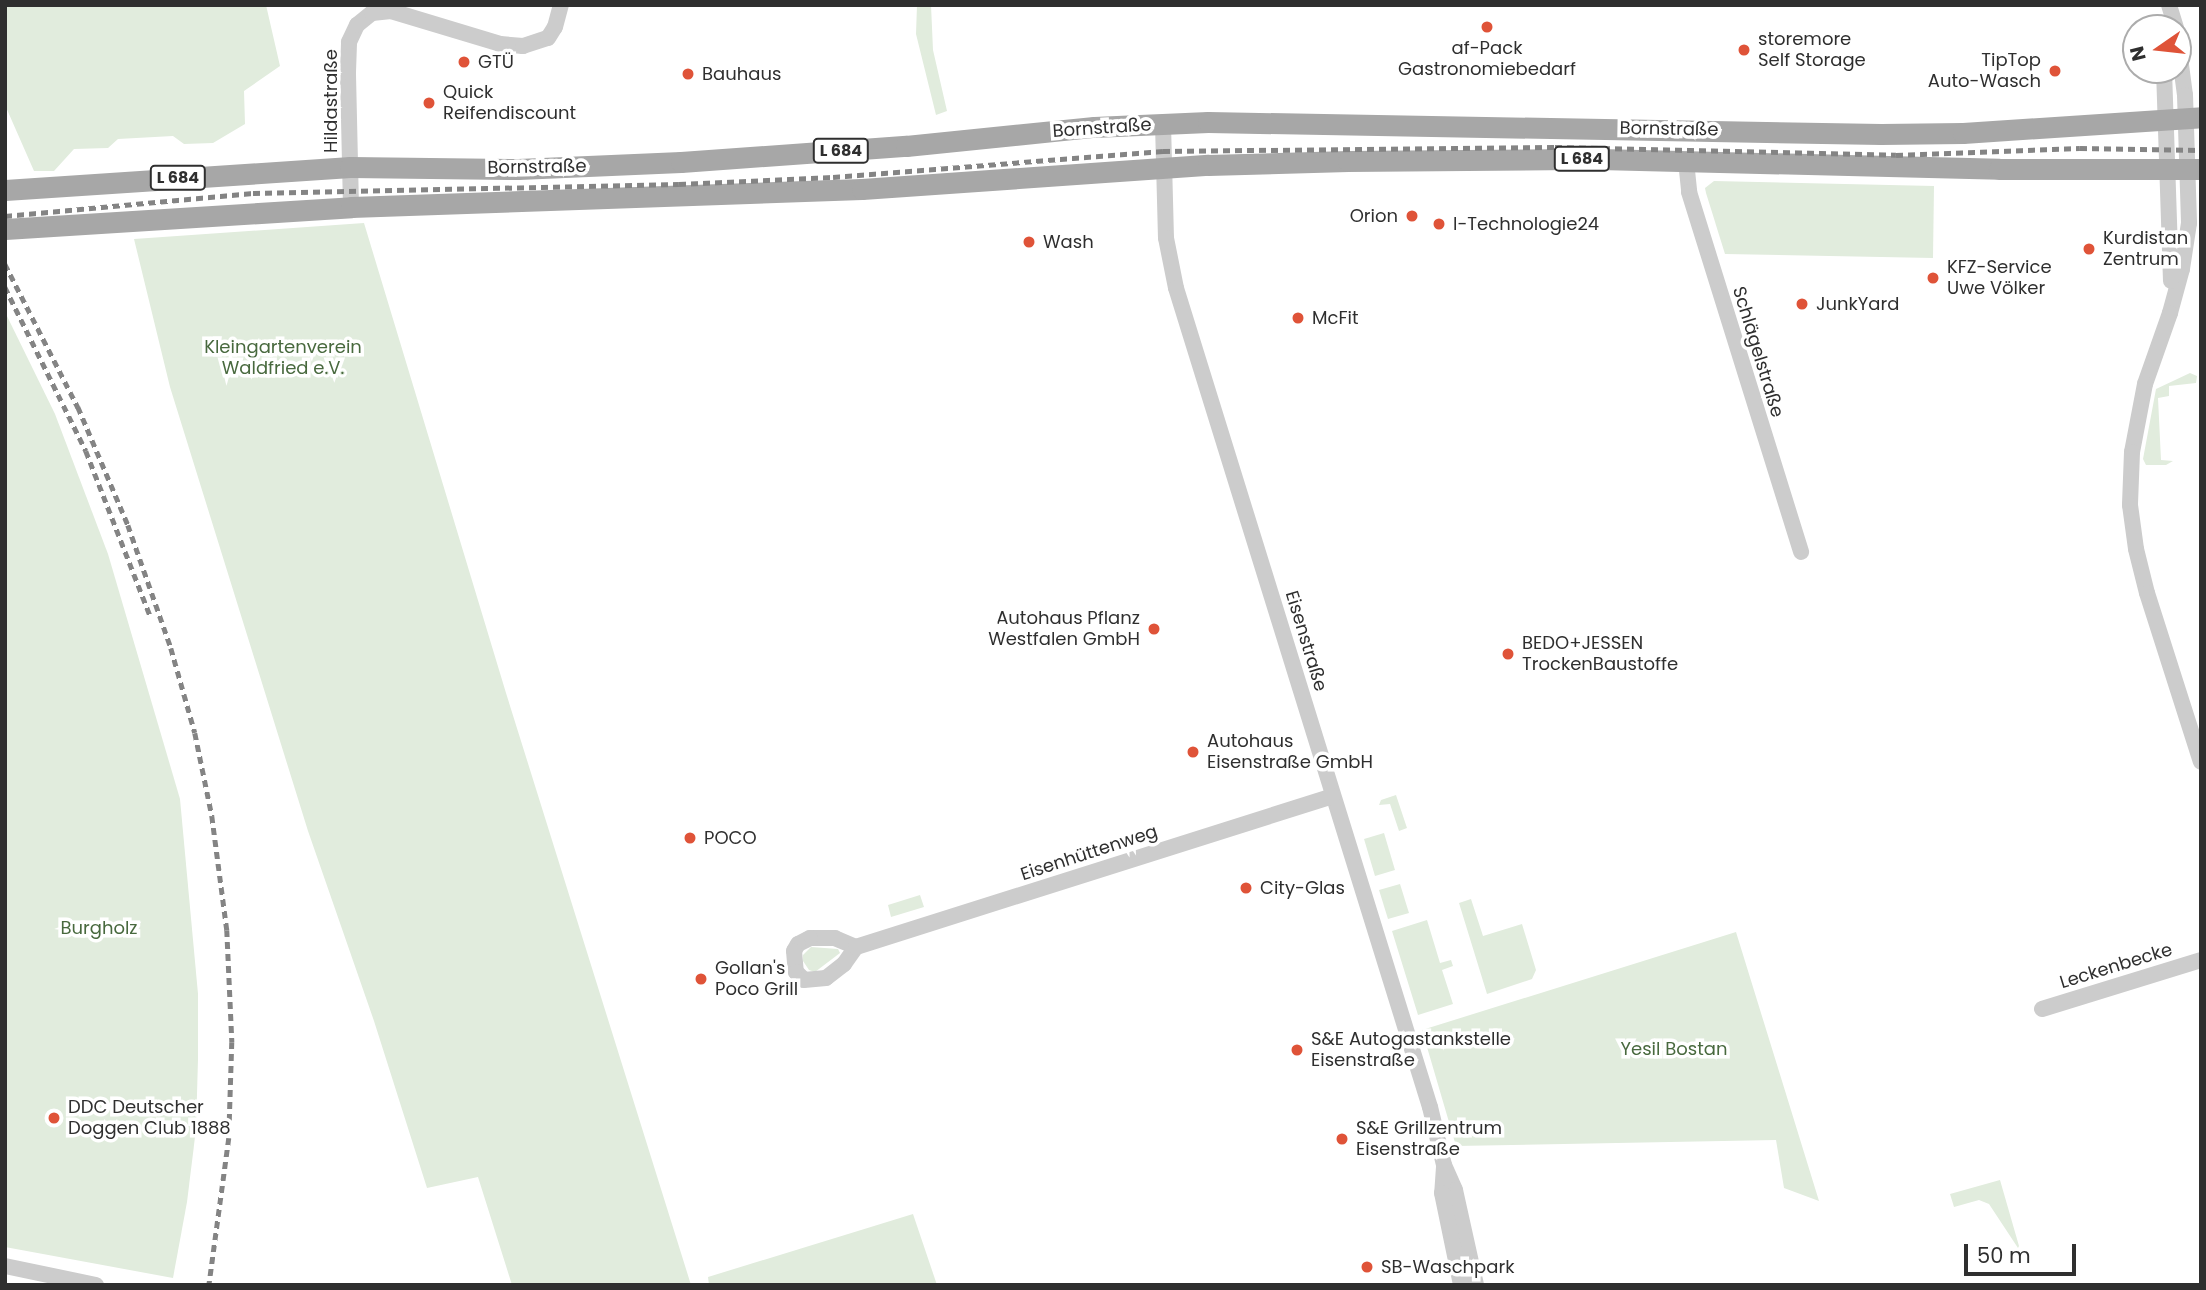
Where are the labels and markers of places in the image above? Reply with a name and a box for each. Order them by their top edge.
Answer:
marker: af-Pack Gastronomiebedarf [1479,19,1495,35]
place label: storemore Self Storage [1758,29,1866,72]
place label: af-Pack Gastronomiebedarf [1398,38,1576,80]
marker: storemore Self Storage [1736,42,1752,58]
place label: TipTop Auto-Wasch [1928,50,2041,92]
place label: GTÜ [478,51,514,73]
marker: GTÜ [456,54,472,70]
place label: Bauhaus [702,63,781,85]
marker: TipTop Auto-Wasch [2047,63,2063,79]
marker: Bauhaus [680,66,696,82]
place label: Quick Reifendiscount [443,82,576,124]
marker: Quick Reifendiscount [421,95,437,111]
place label: Orion [1350,205,1398,227]
marker: Orion [1404,208,1420,224]
place label: I-Technologie24 [1453,213,1599,235]
marker: I-Technologie24 [1431,216,1447,232]
place label: Kurdistan Zentrum [2103,228,2188,270]
place label: Wash [1043,231,1094,253]
marker: Wash [1021,234,1037,250]
marker: Kurdistan Zentrum [2081,241,2097,257]
place label: KFZ-Service Uwe Völker [1947,257,2052,300]
marker: KFZ-Service Uwe Völker [1925,270,1941,286]
place label: JunkYard [1816,293,1899,315]
marker: JunkYard [1794,296,1810,312]
place label: McFit [1312,307,1358,329]
marker: McFit [1290,310,1306,326]
place label: Autohaus Pflanz Westfalen GmbH [988,608,1140,650]
marker: Autohaus Pflanz Westfalen GmbH [1146,621,1162,637]
place label: BEDO+JESSEN TrockenBaustoffe [1522,633,1678,676]
marker: BEDO+JESSEN TrockenBaustoffe [1500,646,1516,662]
place label: Autohaus Eisenstraße GmbH [1207,731,1373,774]
marker: Autohaus Eisenstraße GmbH [1185,744,1201,760]
place label: POCO [704,827,757,849]
marker: POCO [682,830,698,846]
place label: City-Glas [1260,877,1345,899]
marker: City-Glas [1238,880,1254,896]
place label: Gollan's Poco Grill [715,958,798,1000]
marker: Gollan's Poco Grill [693,971,709,987]
place label: S&E Autogastankstelle Eisenstraße [1311,1029,1511,1072]
marker: S&E Autogastankstelle Eisenstraße [1289,1042,1305,1058]
place label: DDC Deutscher Doggen Club 1888 [68,1097,231,1140]
marker: DDC Deutscher Doggen Club 1888 [46,1110,62,1126]
place label: S&E Grillzentrum Eisenstraße [1356,1118,1502,1160]
marker: S&E Grillzentrum Eisenstraße [1334,1131,1350,1147]
place label: SB-Waschpark [1381,1256,1514,1278]
marker: SB-Waschpark [1359,1259,1375,1275]

